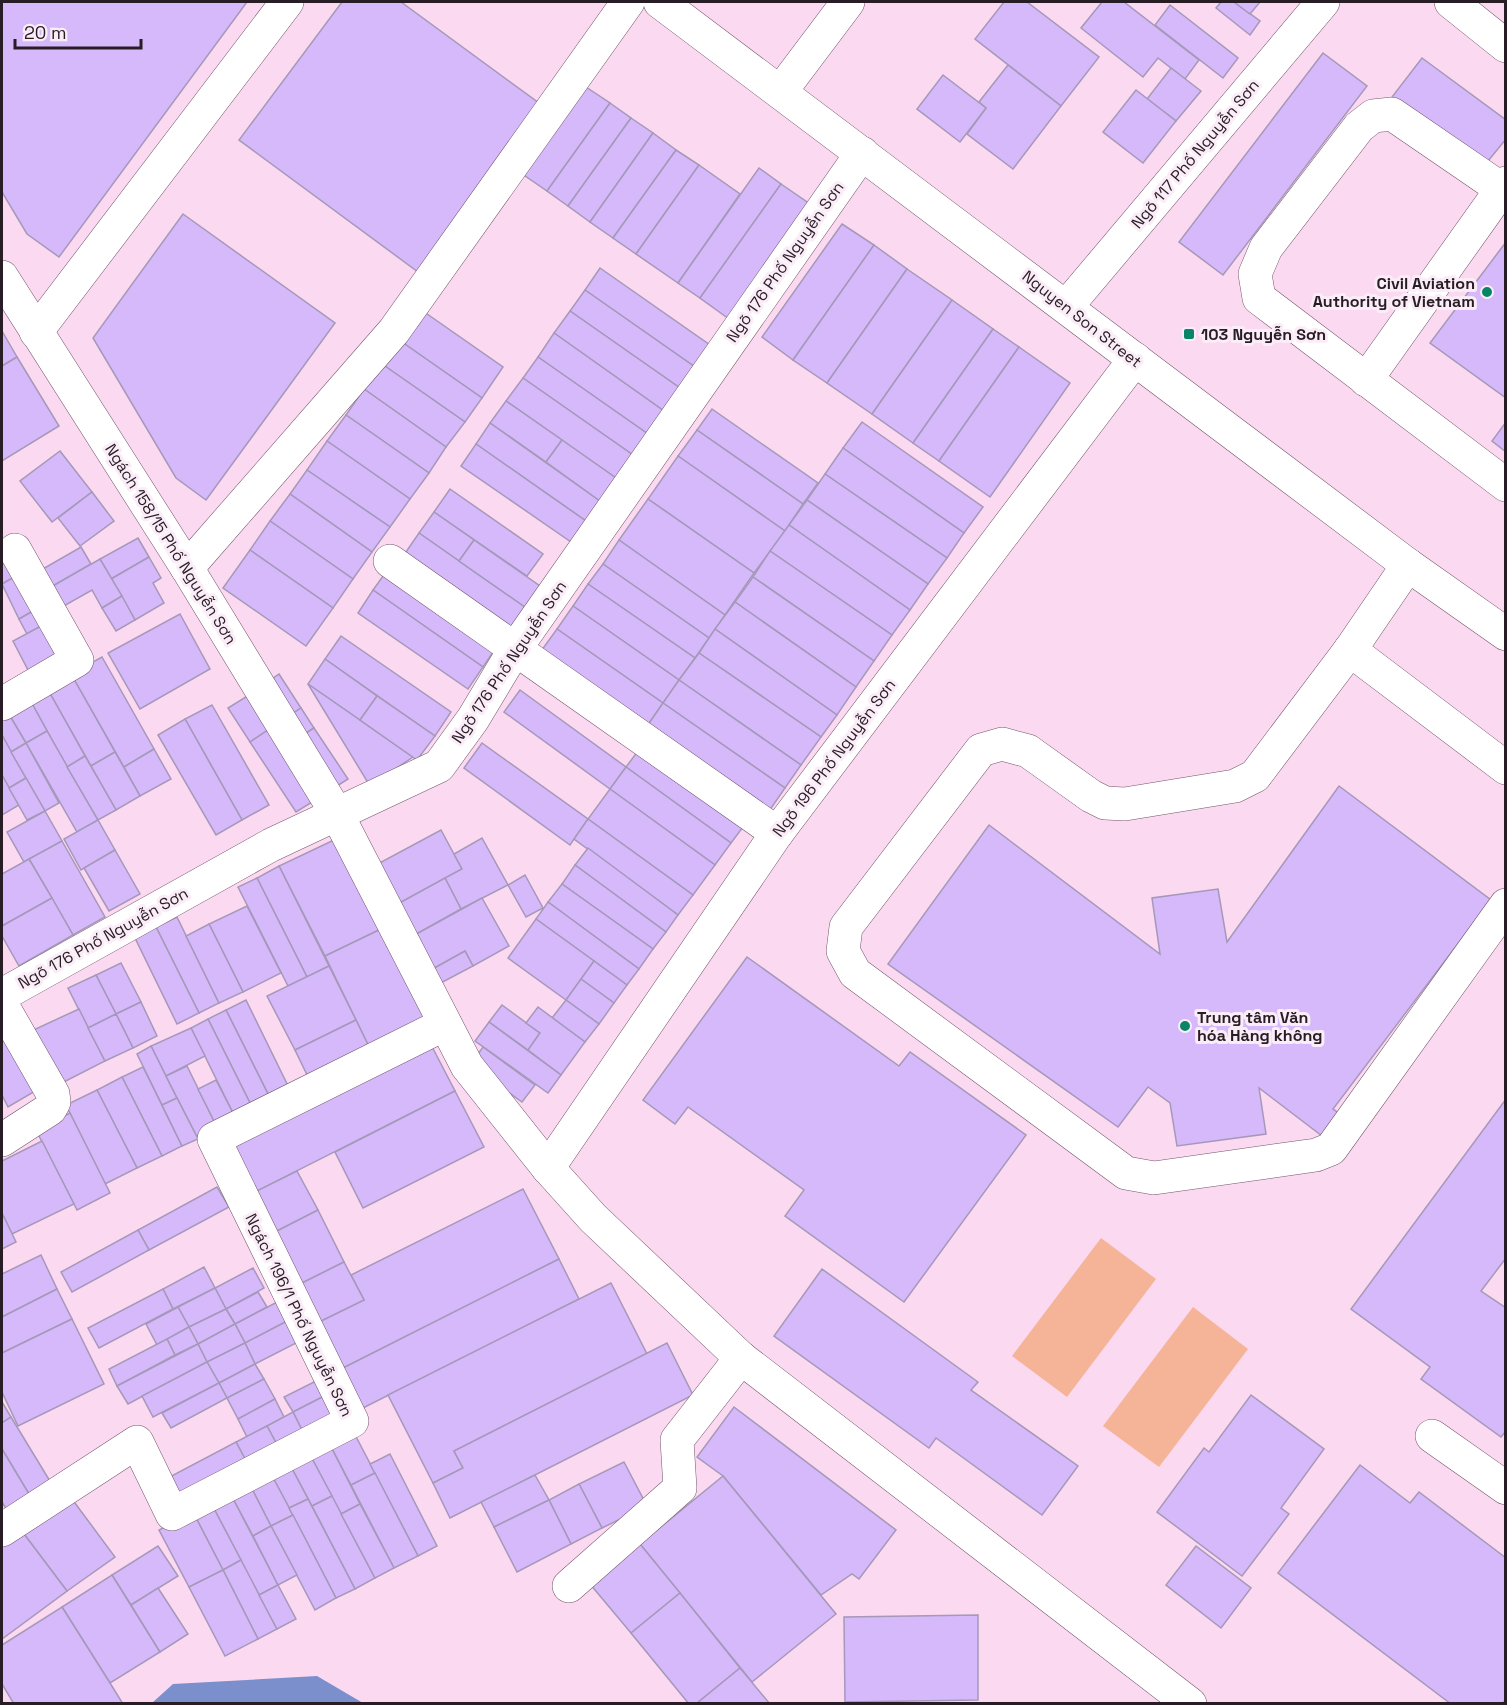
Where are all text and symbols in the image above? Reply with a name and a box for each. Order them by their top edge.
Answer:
scale bar [15,12,141,50]
text: 20 m [24,21,67,44]
street label: Ngõ 117 Phố Nguyễn Sơn [1126,75,1264,233]
street label: Ngõ 176 Phố Nguyễn Sơn [722,178,848,346]
street label: Nguyen Son Street [1018,266,1146,372]
place label: Civil Aviation Authority of Vietnam [1313,273,1475,312]
marker: Civil Aviation Authority of Vietnam [1480,285,1494,299]
place label: 103 Nguyễn Sơn [1201,324,1326,345]
marker: 103 Nguyễn Sơn [1182,327,1196,341]
street label: Ngách 158/15 Phố Nguyễn Sơn [100,440,242,648]
street label: Ngõ 176 Phố Nguyễn Sơn [447,577,571,747]
street label: Ngõ 196 Phố Nguyễn Sơn [768,675,900,841]
street label: Ngõ 176 Phố Nguyễn Sơn [14,882,192,994]
place label: Trung tâm Văn hóa Hàng không [1197,1007,1323,1046]
marker: Trung tâm Văn hóa Hàng không [1178,1019,1192,1033]
street label: Ngách 196/1 Phố Nguyễn Sơn [241,1210,357,1420]

